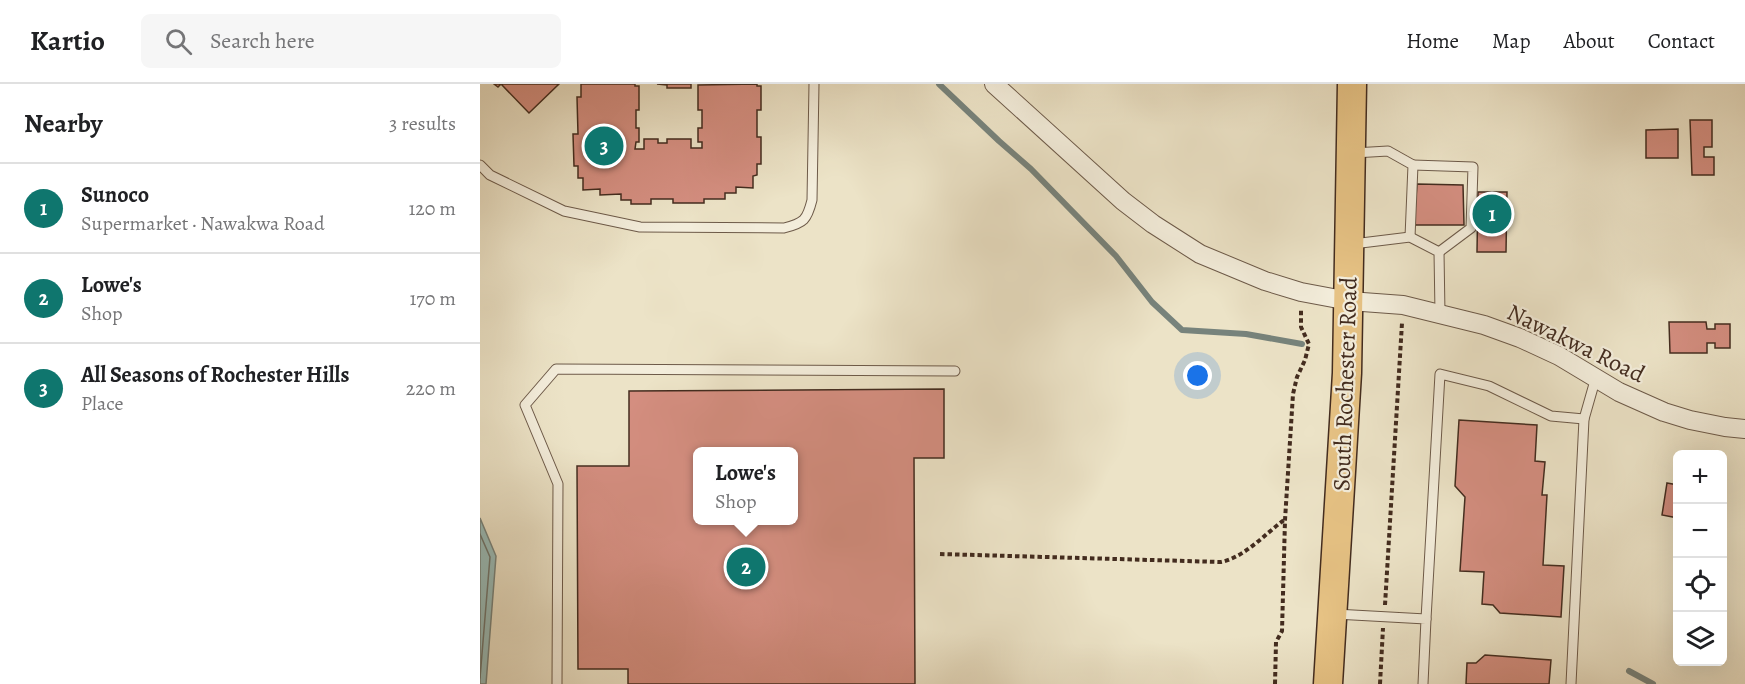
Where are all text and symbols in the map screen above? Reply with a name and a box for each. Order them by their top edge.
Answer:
search box [141,14,561,68]
text: Kartio [30,22,105,60]
icon: search [162,25,195,58]
text: Search here [210,26,315,56]
text: Home [1406,27,1459,55]
text: Map [1492,27,1530,55]
text: About [1563,27,1615,55]
text: Contact [1648,27,1715,55]
text: Nearby [24,106,103,141]
text: 3 results [389,110,456,137]
pin: 3 [584,124,624,168]
text: Sunoco [81,180,149,210]
pin: 1 [1472,192,1512,236]
text: 1 [40,195,47,222]
text: 120 m [408,195,456,222]
text: Supermarket · Nawakwa Road [81,210,325,237]
text: Lowe's [81,270,142,300]
street label: South Rochester Road [1325,276,1365,492]
text: 2 [39,285,48,312]
text: 170 m [410,285,456,312]
street label: Nawakwa Road [1502,296,1650,390]
text: Shop [81,300,123,327]
text: All Seasons of Rochester Hills [81,360,349,390]
your location [1183,361,1212,390]
text: 3 [39,375,48,402]
text: 220 m [406,375,456,402]
text: Place [81,390,123,417]
popup [693,447,798,525]
map controls [1673,450,1727,666]
button: + [1673,450,1727,504]
text: Lowe's [715,458,776,488]
text: Shop [715,488,757,515]
button: − [1673,504,1727,558]
pin: 2 [726,544,766,590]
button: locate [1673,558,1727,612]
button: layers [1673,612,1727,666]

